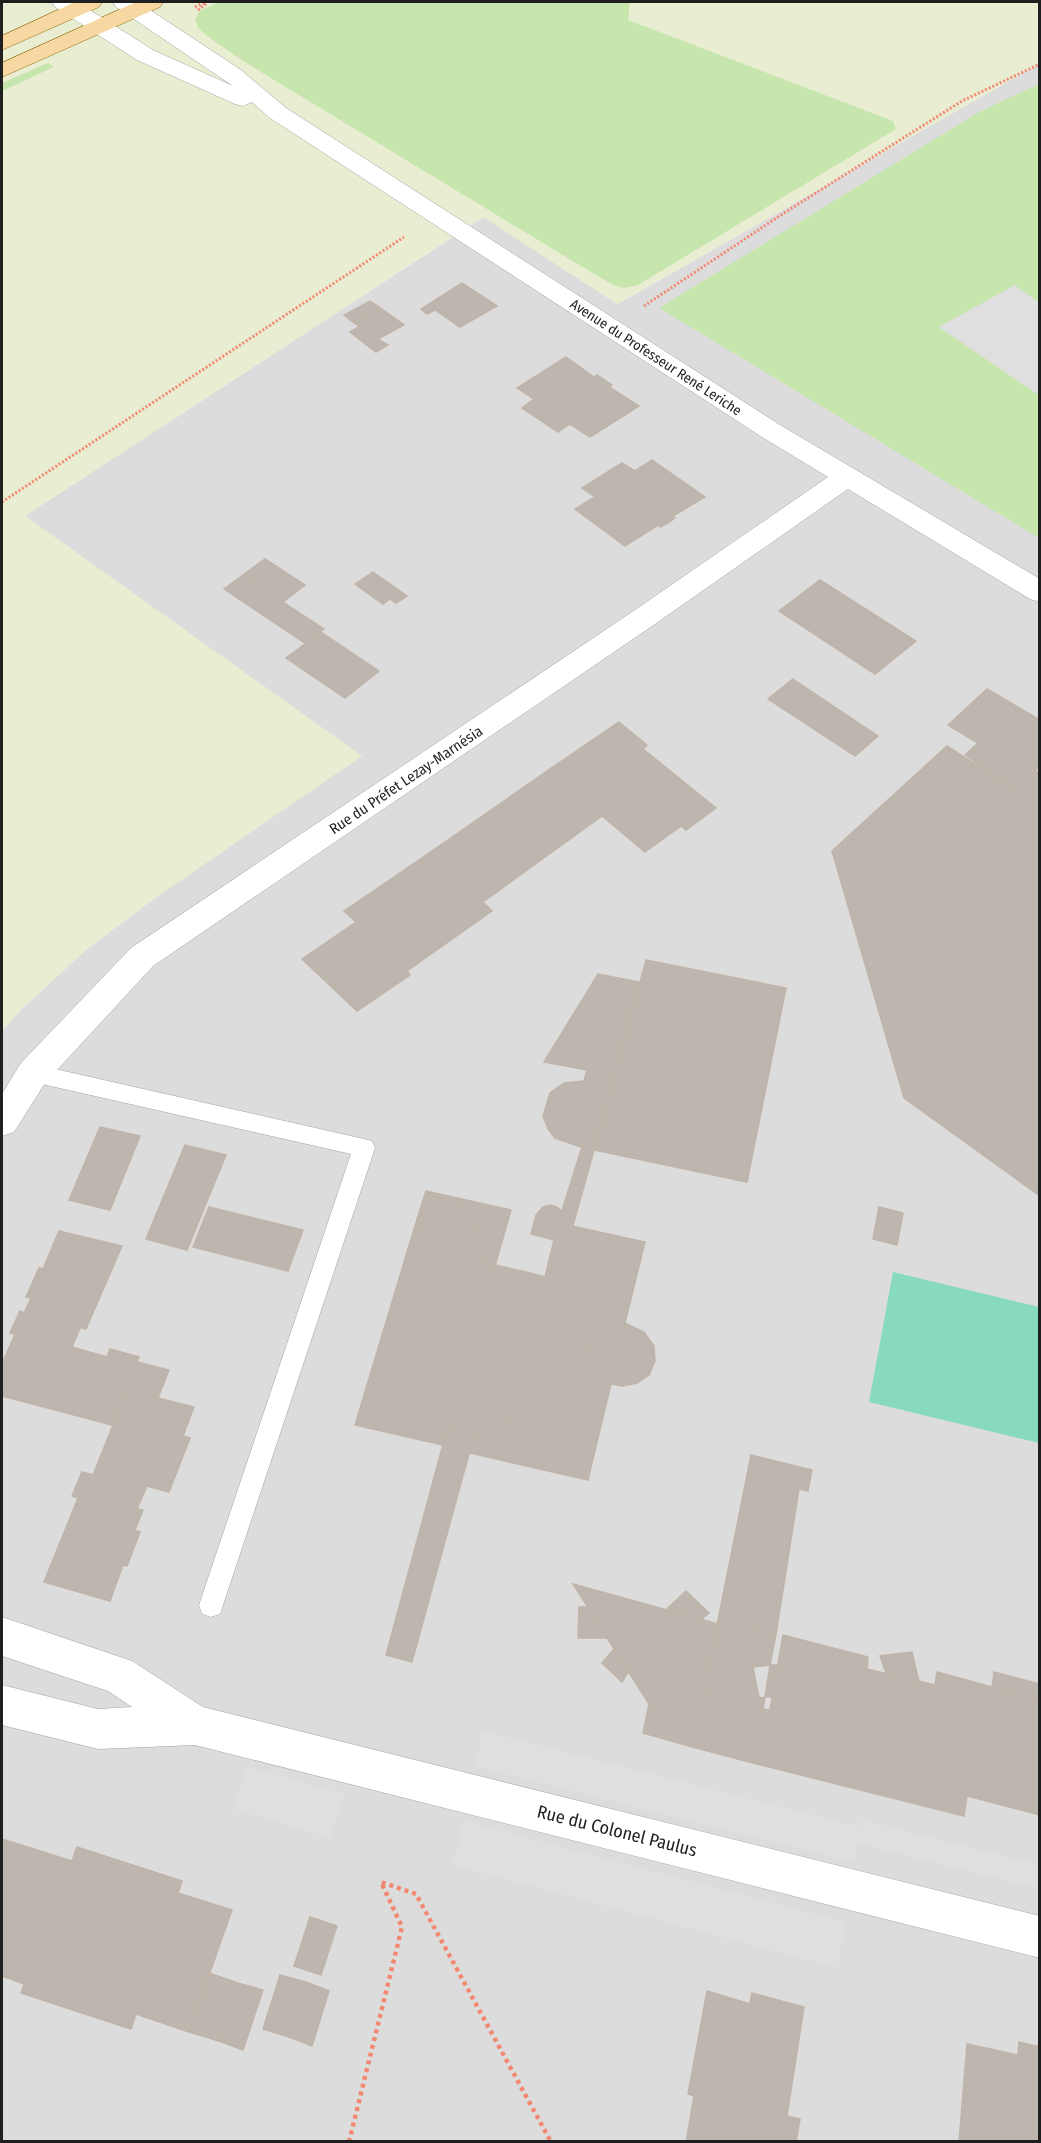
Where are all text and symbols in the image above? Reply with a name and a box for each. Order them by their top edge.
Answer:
street label: Avenue du Professeur René Leriche [567,296,745,419]
street label: Rue du Préfet Lezay-Marnésia [326,722,486,838]
street label: Rue du Colonel Paulus [535,1800,699,1862]

